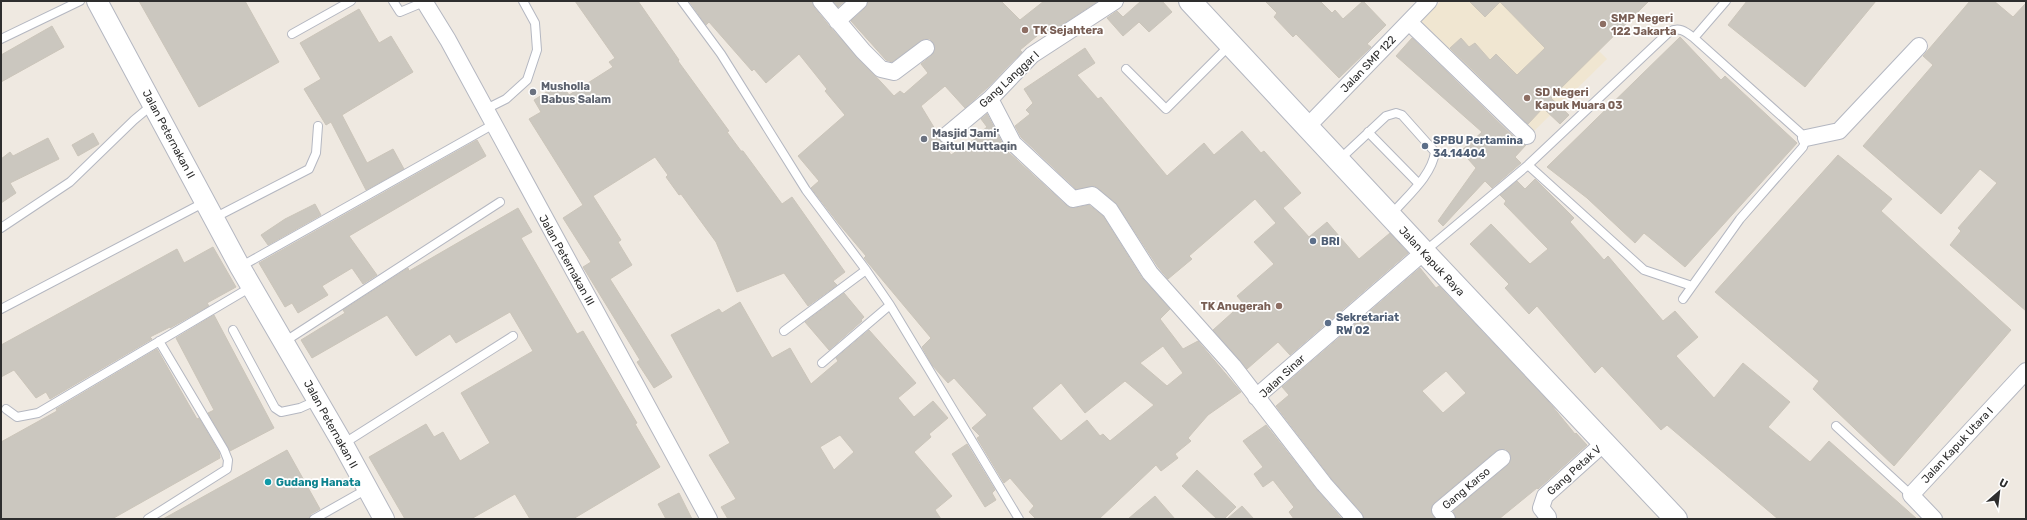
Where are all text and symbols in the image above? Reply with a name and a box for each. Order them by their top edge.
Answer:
place label: SMP Negeri 122 Jakarta [1611,12,1676,38]
marker: SMP Negeri 122 Jakarta [1598,19,1608,29]
place label: TK Sejahtera [1033,24,1103,37]
marker: TK Sejahtera [1020,25,1030,35]
street label: Jalan SMP 122 [1338,33,1399,95]
street label: Gang Langgar I [977,48,1042,110]
place label: Musholla Babus Salam [541,80,611,106]
place label: SD Negeri Kapuk Muara 03 [1535,86,1623,112]
marker: Musholla Babus Salam [528,87,538,97]
street label: Jalan Peternakan II [140,88,197,181]
marker: SD Negeri Kapuk Muara 03 [1522,93,1532,103]
place label: Masjid Jami' Baitul Muttaqin [932,127,1017,153]
marker: Masjid Jami' Baitul Muttaqin [919,134,929,144]
place label: SPBU Pertamina 34.14404 [1433,134,1523,160]
marker: SPBU Pertamina 34.14404 [1420,141,1430,151]
street label: Jalan Peternakan III [536,213,597,308]
street label: Jalan Kapuk Raya [1396,224,1467,299]
place label: BRI [1321,235,1340,248]
marker: BRI [1308,236,1318,246]
place label: TK Anugerah [1201,300,1271,313]
marker: TK Anugerah [1274,301,1284,311]
place label: Sekretariat RW 02 [1336,311,1399,337]
marker: Sekretariat RW 02 [1323,318,1333,328]
street label: Jalan Sinar [1257,351,1308,401]
street label: Jalan Peternakan II [301,378,360,471]
street label: Jalan Kapuk Utara I [1919,405,1996,486]
street label: Gang Petak V [1545,443,1604,498]
street label: Gang Karso [1440,465,1493,512]
north arrow [1979,472,2019,512]
place label: Gudang Hanata [276,476,361,489]
text: U [1997,476,2010,491]
marker: Gudang Hanata [263,477,273,487]

